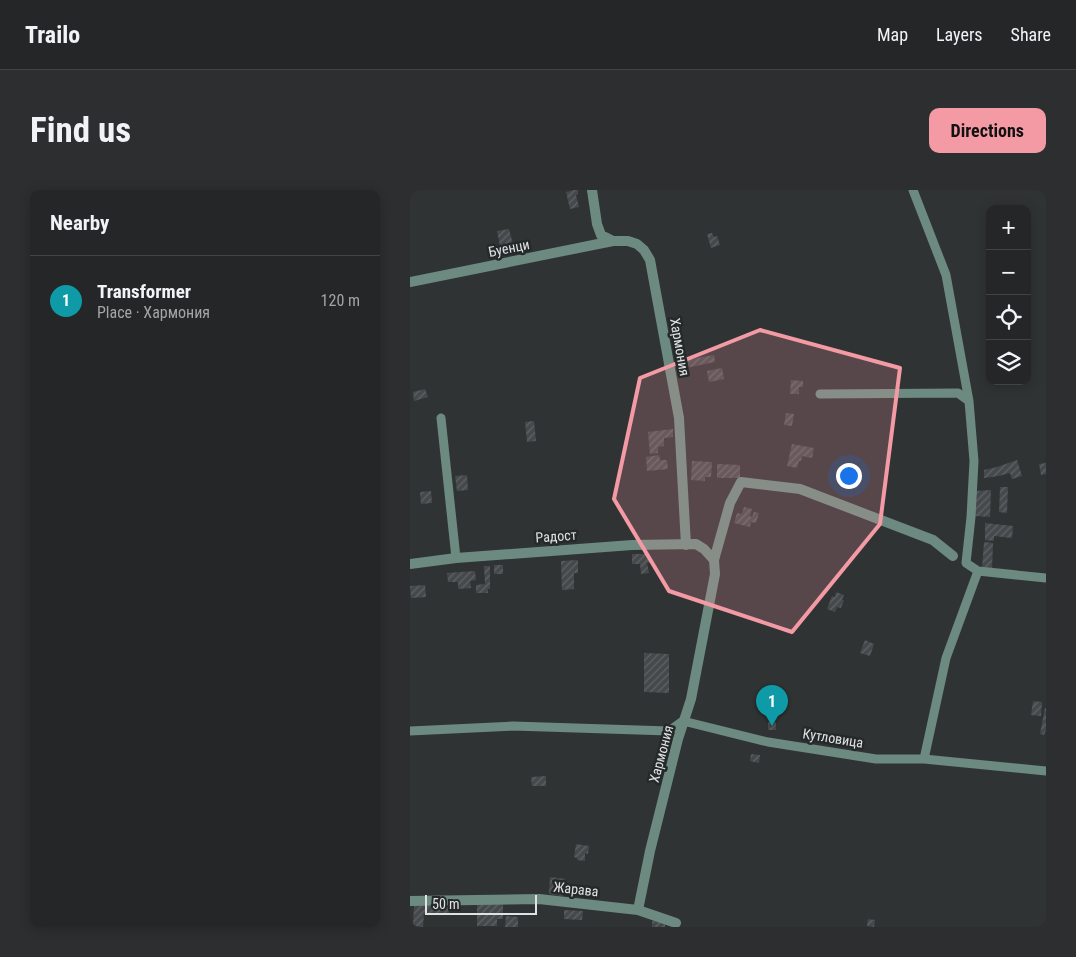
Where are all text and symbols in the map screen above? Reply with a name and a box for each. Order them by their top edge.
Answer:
text: Trailo [25,21,80,49]
text: Map [877,24,908,45]
text: Layers [936,24,983,45]
text: Share [1011,24,1051,45]
button: Directions [929,108,1046,153]
text: Find us [30,110,131,151]
map controls [986,205,1031,385]
button: + [986,205,1031,250]
text: Nearby [50,211,109,235]
street label: Буенци [487,236,531,260]
button: − [986,250,1031,295]
text: Transformer [97,280,191,303]
text: 1 [62,291,70,310]
text: 120 m [321,291,360,310]
button: locate [986,295,1031,340]
text: Place · Хармония [97,303,210,322]
street label: Хармония [667,317,693,377]
button: layers [986,340,1031,385]
your location [836,463,862,489]
street label: Радост [535,527,577,545]
pin: 1 [756,685,788,726]
street label: Хармония [646,724,676,784]
street label: Кутловица [802,725,864,751]
street label: Жарава [553,879,599,899]
scale bar [425,892,538,915]
text: 50 m [432,896,460,912]

